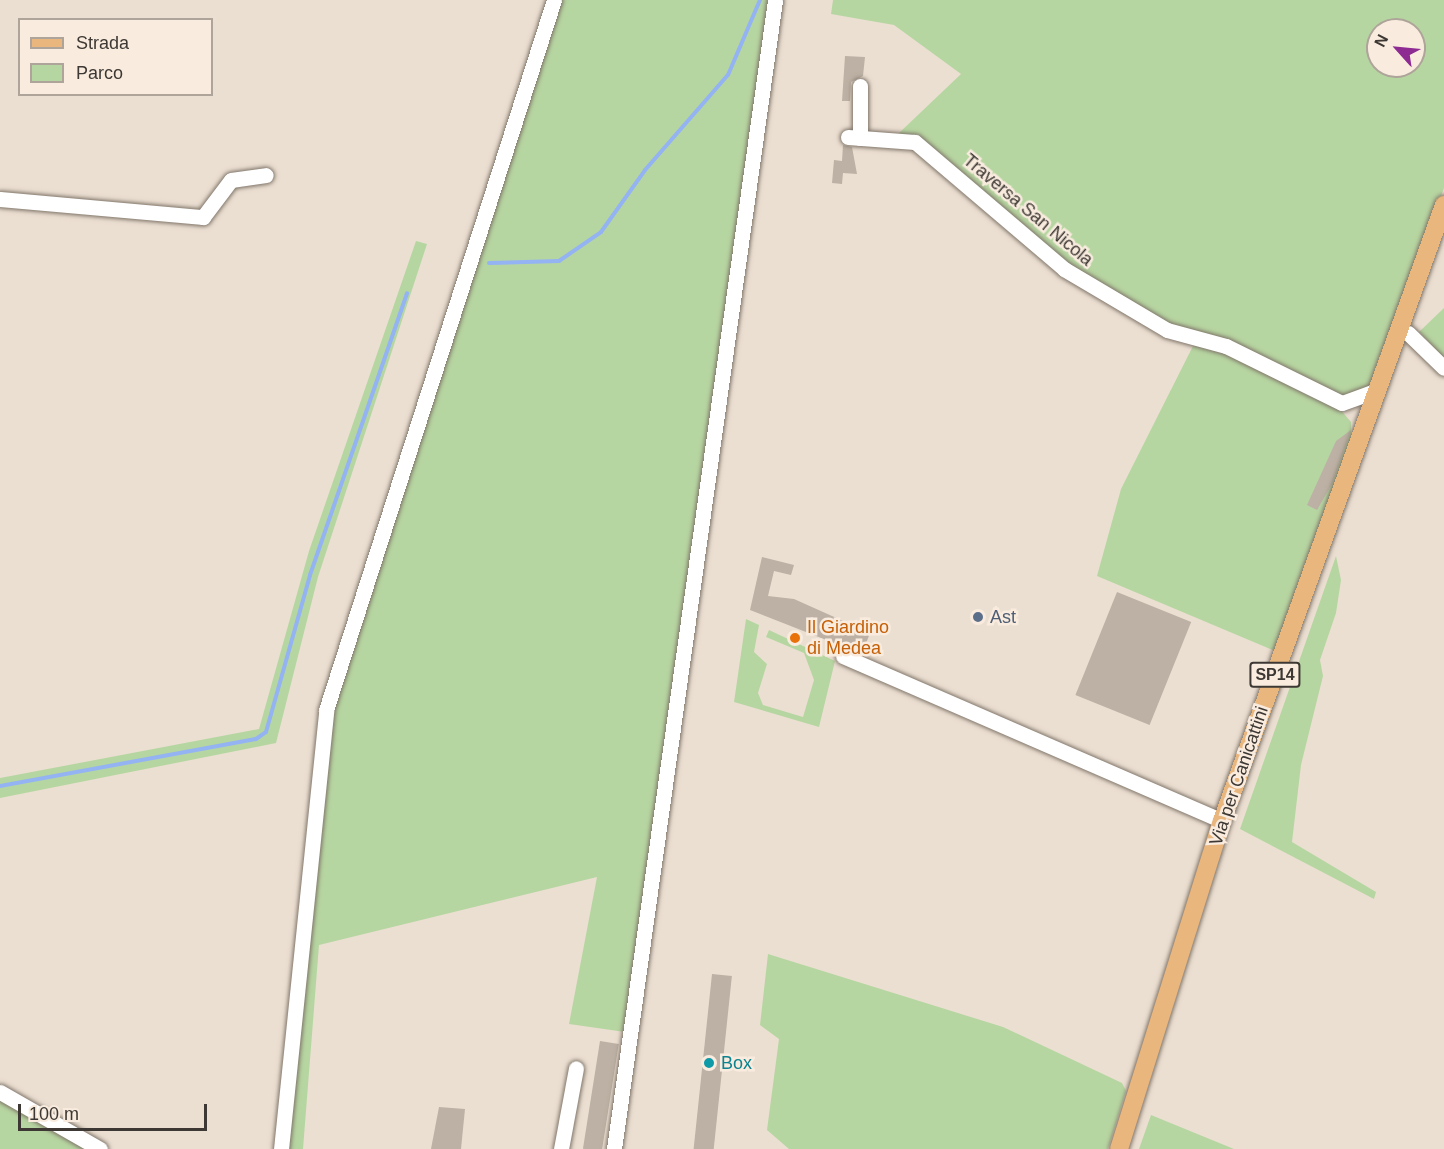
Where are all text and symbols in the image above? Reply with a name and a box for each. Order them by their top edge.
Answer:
legend [18,18,213,96]
north arrow [1366,18,1426,78]
text: N [1371,31,1391,50]
text: Strada [76,33,129,53]
text: Parco [76,63,123,83]
street label: Traversa San Nicola [959,150,1097,270]
place label: Ast [990,606,1016,628]
marker: Ast [971,610,985,624]
place label: Il Giardino di Medea [807,617,889,660]
marker: Il Giardino di Medea [788,631,802,645]
road number: SP14 [1248,662,1302,688]
street label: Via per Canicattini [1205,704,1273,848]
place label: Box [721,1052,752,1074]
marker: Box [702,1056,716,1070]
scale bar [21,1092,210,1130]
text: 100 m [29,1104,79,1124]

